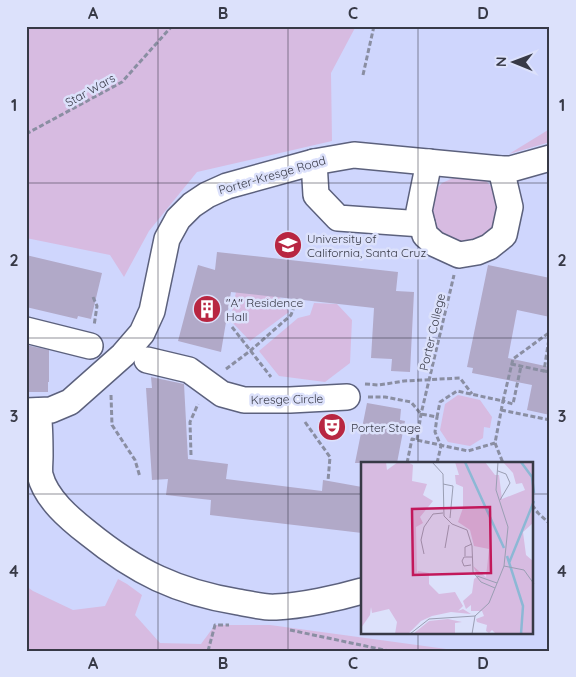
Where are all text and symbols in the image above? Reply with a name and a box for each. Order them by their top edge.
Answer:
text: A [88,3,99,23]
text: B [218,3,228,23]
text: C [348,3,358,23]
text: D [477,3,489,23]
north arrow [488,38,538,88]
text: N [492,56,510,67]
street label: Star Wars [62,70,118,110]
text: 1 [11,95,17,115]
text: 1 [559,95,565,115]
street label: Porter-Kresge Road [217,153,327,197]
school or university icon: University of California, Santa Cruz [273,230,303,260]
place label: University of California, Santa Cruz [307,231,426,260]
text: 2 [9,250,19,270]
text: 2 [557,250,567,270]
street label: Porter College [416,292,448,372]
building icon: "A" Residence Hall [192,294,222,324]
place label: "A" Residence Hall [226,295,303,324]
street label: Kresge Circle [251,391,324,407]
text: 3 [10,406,18,426]
text: 3 [558,406,566,426]
theatre icon: Porter Stage [317,412,347,442]
place label: Porter Stage [351,420,421,435]
inset map [361,462,534,634]
text: 4 [9,561,19,581]
text: 4 [557,561,567,581]
text: A [88,653,99,673]
text: B [218,653,228,673]
text: C [348,653,358,673]
text: D [477,653,489,673]

